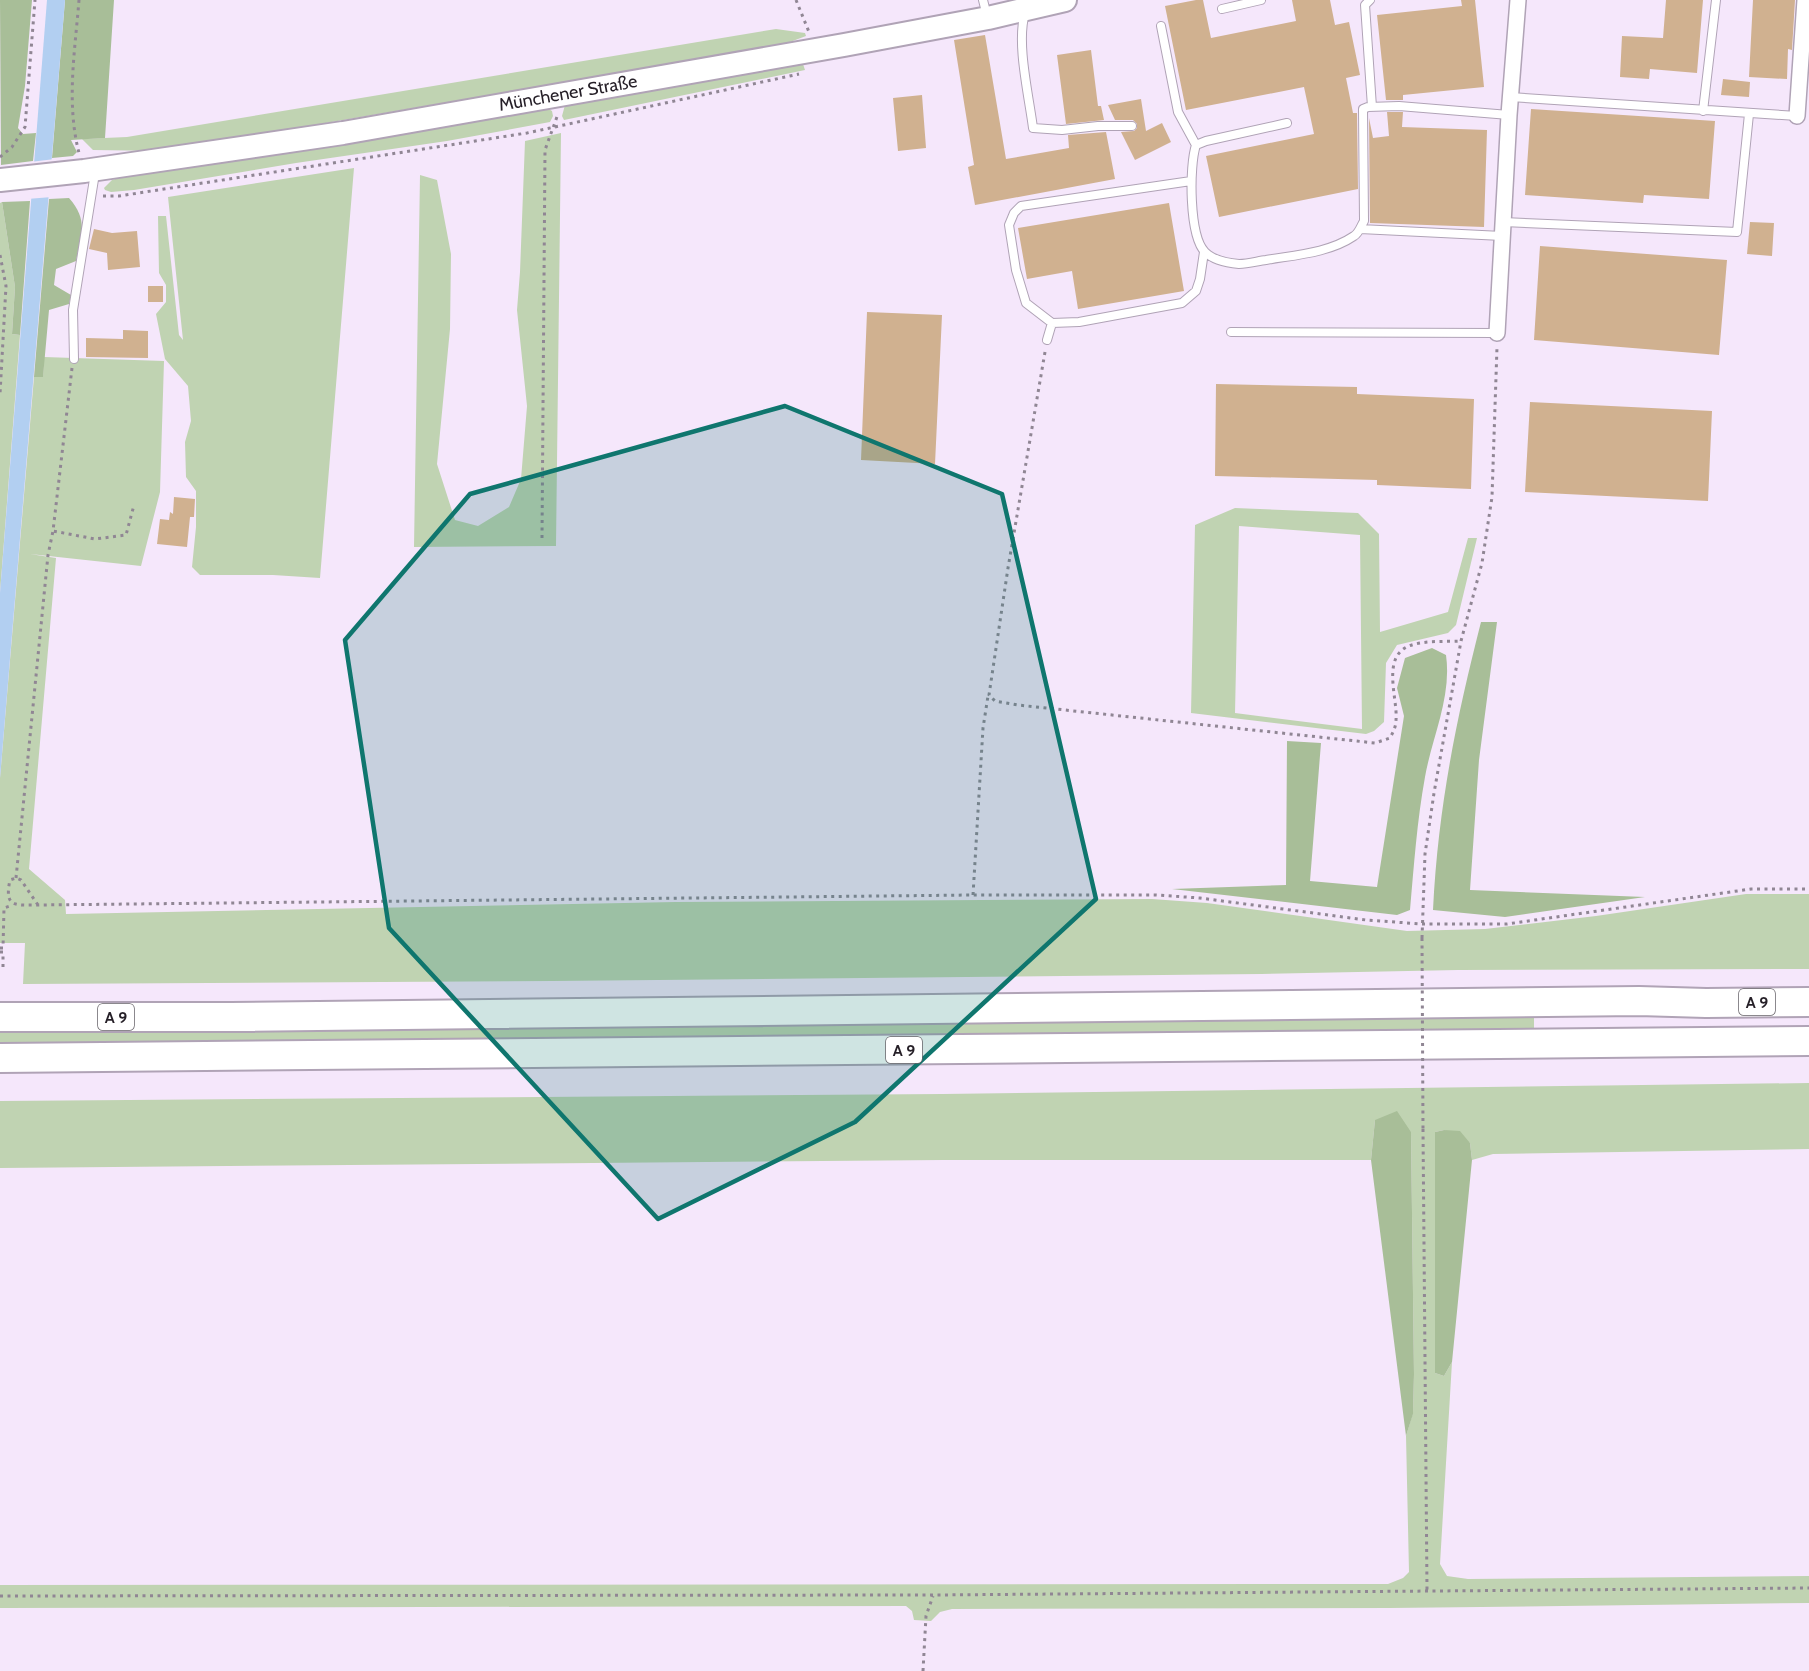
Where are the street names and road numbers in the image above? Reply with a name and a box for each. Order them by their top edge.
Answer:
street label: Münchener Straße [497,70,639,116]
road number: A 9 [1739,989,1775,1015]
road number: A 9 [98,1004,134,1030]
road number: A 9 [886,1037,922,1063]

